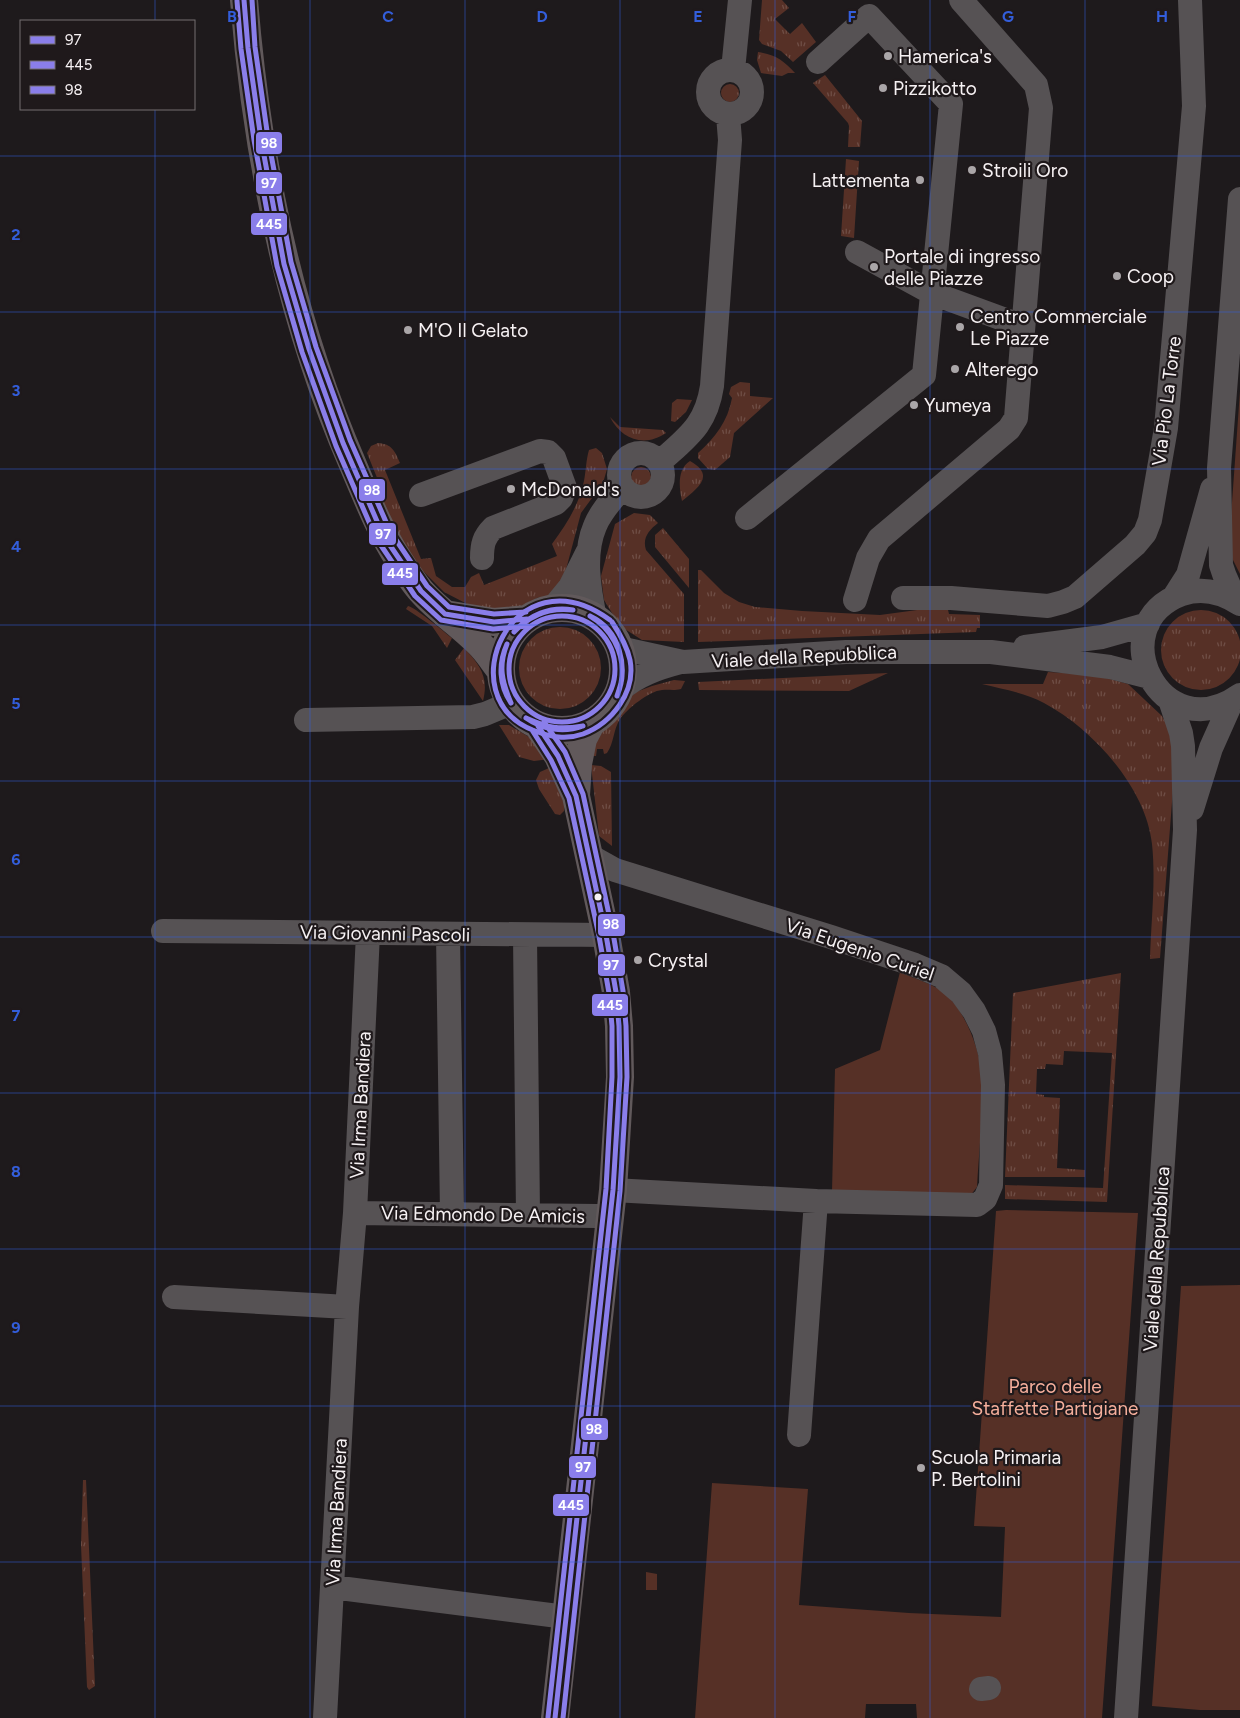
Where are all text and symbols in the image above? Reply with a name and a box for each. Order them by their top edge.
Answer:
text: B [227,7,237,26]
text: C [382,7,394,26]
text: D [536,7,548,26]
text: E [693,7,703,26]
text: F [848,7,857,26]
text: G [1002,7,1014,26]
text: H [1156,7,1168,26]
legend [20,20,195,110]
text: 97 [65,31,82,49]
place label: Hamerica's [898,45,992,68]
marker: Hamerica's [882,50,894,62]
text: 445 [65,56,92,74]
place label: Pizzikotto [893,77,977,100]
text: 98 [65,81,83,99]
marker: Pizzikotto [877,82,889,94]
line badge: 98 [255,131,283,155]
text: 98 [261,135,277,152]
place label: Stroili Oro [982,159,1068,182]
marker: Stroili Oro [966,164,978,176]
place label: Lattementa [812,169,910,192]
line badge: 97 [255,171,283,195]
marker: Lattementa [914,174,926,186]
text: 97 [261,175,277,192]
line badge: 445 [250,212,288,236]
text: 445 [256,216,282,233]
text: 2 [11,225,21,244]
place label: Portale di ingresso delle Piazze [884,245,1040,290]
marker: Portale di ingresso delle Piazze [868,261,880,273]
place label: Coop [1127,265,1174,288]
marker: Coop [1111,270,1123,282]
place label: Centro Commerciale Le Piazze [970,305,1147,350]
place label: M'O Il Gelato [418,319,528,342]
marker: Centro Commerciale Le Piazze [954,321,966,333]
marker: M'O Il Gelato [402,324,414,336]
street label: Via Pio La Torre [1147,335,1186,467]
place label: Alterego [965,358,1039,381]
marker: Alterego [949,363,961,375]
text: 3 [12,381,21,400]
place label: Yumeya [924,394,991,417]
marker: Yumeya [908,399,920,411]
line badge: 98 [358,478,386,502]
place label: McDonald's [521,478,620,501]
text: 98 [364,482,380,499]
marker: McDonald's [505,483,517,495]
line badge: 97 [368,522,397,546]
text: 97 [375,526,391,543]
text: 4 [11,537,21,556]
line badge: 445 [381,562,419,586]
text: 445 [387,565,413,582]
street label: Viale della Repubblica [711,640,897,673]
text: 5 [11,694,21,713]
text: 6 [11,850,21,869]
unlabelled marker [593,892,603,902]
line badge: 98 [597,913,626,937]
street label: Via Eugenio Curiel [782,913,937,986]
text: 98 [603,916,619,933]
street label: Via Giovanni Pascoli [300,921,470,946]
place label: Crystal [648,949,708,972]
line badge: 97 [597,953,626,977]
marker: Crystal [632,954,644,966]
text: 97 [603,957,619,974]
line badge: 445 [591,993,629,1017]
text: 445 [597,997,623,1014]
text: 7 [12,1006,21,1025]
street label: Via Irma Bandiera [345,1031,376,1180]
text: 8 [11,1162,21,1181]
street label: Viale della Repubblica [1139,1166,1174,1352]
street label: Via Edmondo De Amicis [381,1201,585,1228]
text: 9 [11,1318,21,1337]
park label: Parco delle Staffette Partigiane [972,1375,1138,1420]
line badge: 98 [580,1417,609,1441]
text: 98 [586,1421,602,1438]
street label: Via Irma Bandiera [321,1438,352,1587]
place label: Scuola Primaria P. Bertolini [931,1446,1061,1491]
line badge: 97 [568,1455,597,1479]
text: 97 [575,1459,591,1476]
marker: Scuola Primaria P. Bertolini [915,1462,927,1474]
line badge: 445 [552,1493,590,1517]
text: 445 [558,1497,584,1514]

